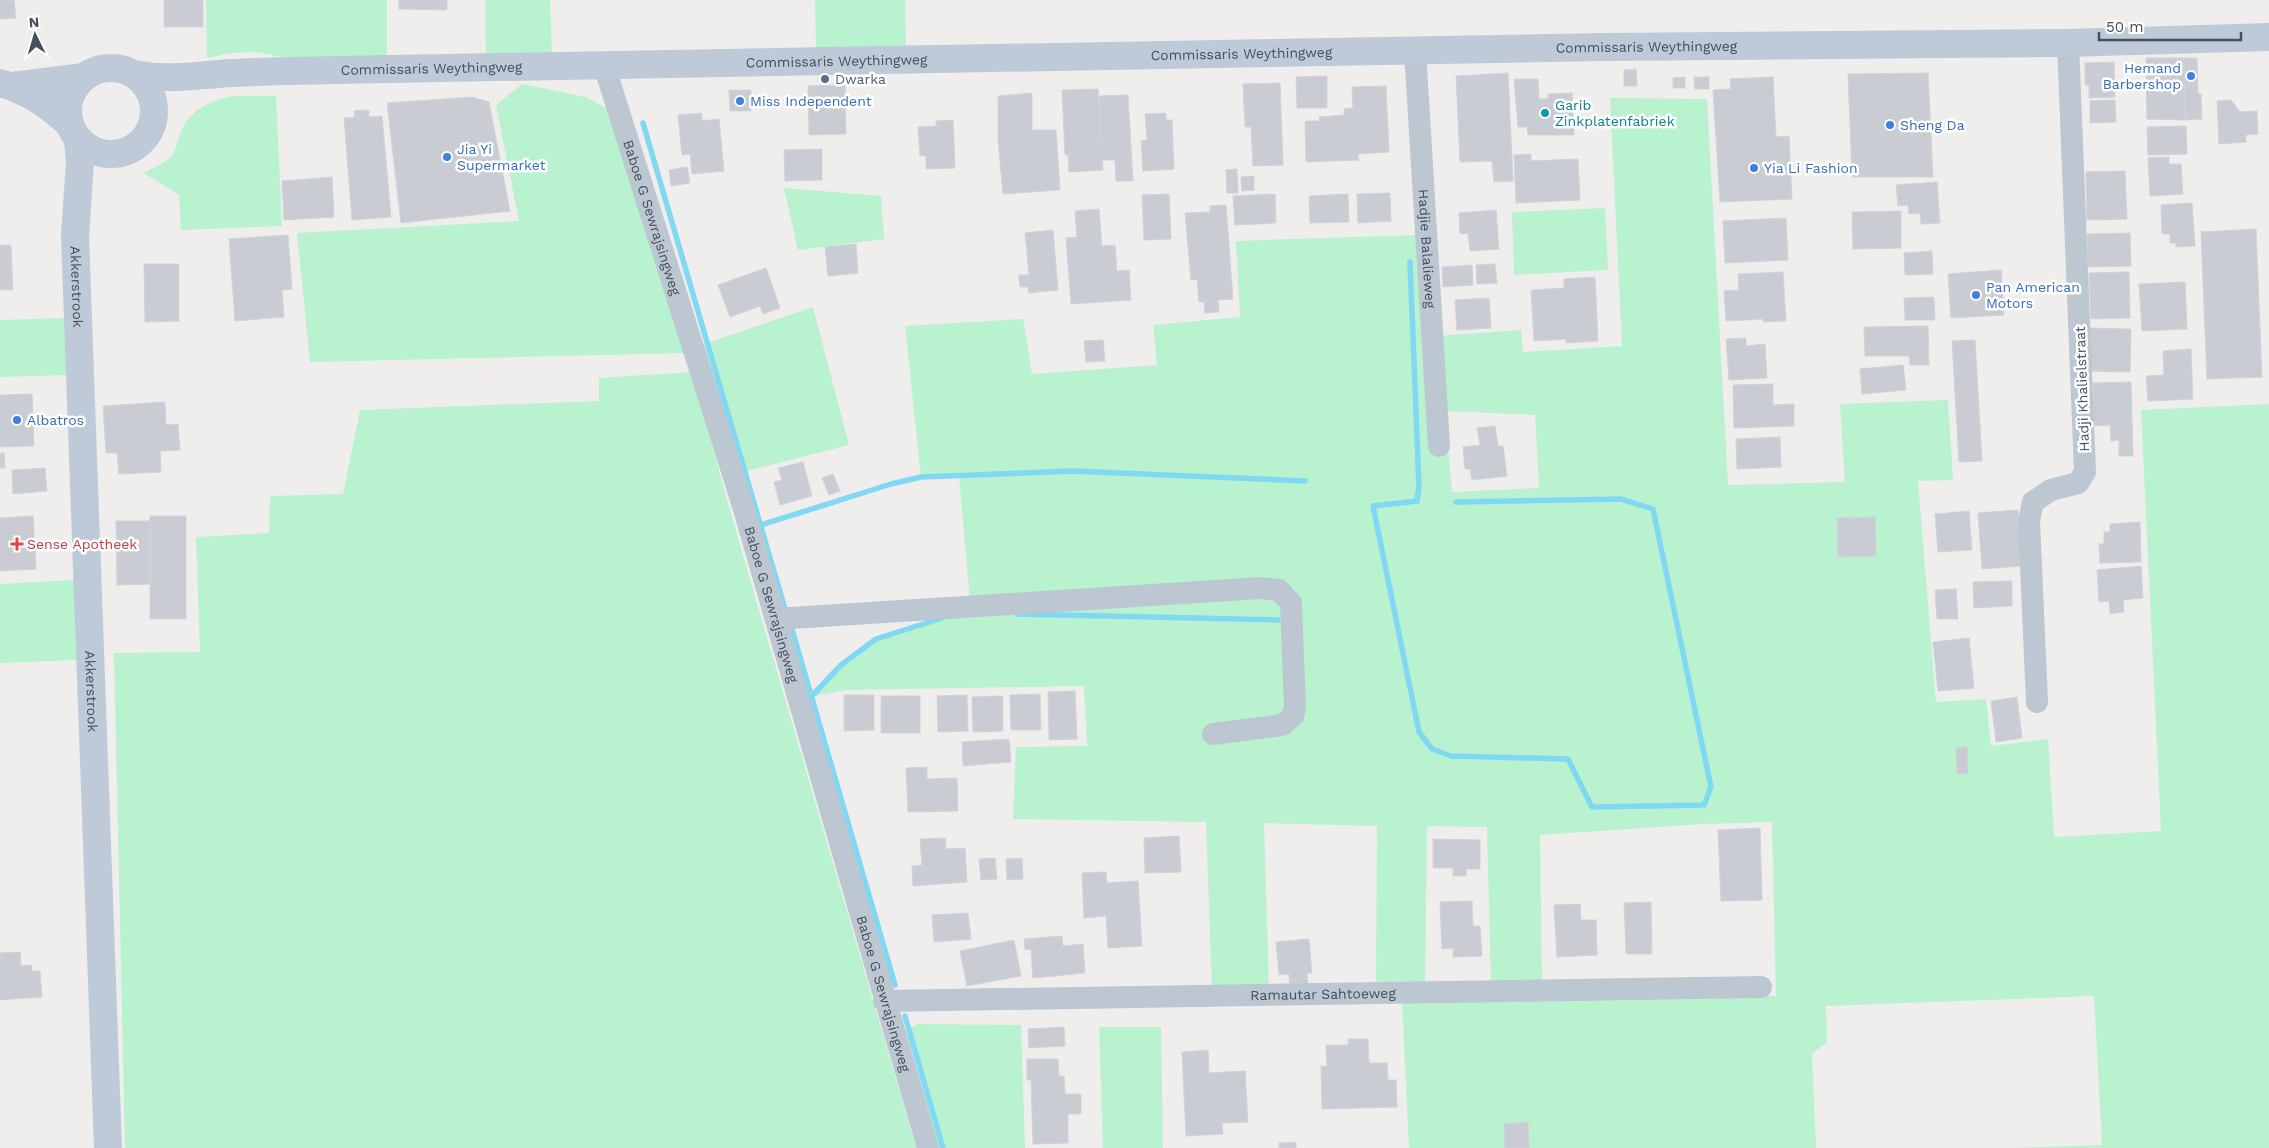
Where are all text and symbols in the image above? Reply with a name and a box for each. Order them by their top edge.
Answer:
north arrow [10,10,60,60]
scale bar [2099,10,2242,42]
text: N [28,14,40,30]
text: 50 m [2106,18,2143,36]
street label: Commissaris Weythingweg [1555,38,1738,56]
street label: Commissaris Weythingweg [1150,44,1333,63]
street label: Commissaris Weythingweg [746,51,928,71]
street label: Commissaris Weythingweg [341,59,523,78]
place label: Hemand Barbershop [2103,60,2181,92]
marker: Hemand Barbershop [2185,70,2197,82]
place label: Dwarka [835,71,886,87]
marker: Dwarka [819,73,831,85]
place label: Miss Independent [750,93,872,109]
marker: Miss Independent [734,95,746,107]
place label: Garib Zinkplatenfabriek [1555,97,1675,129]
marker: Garib Zinkplatenfabriek [1539,107,1551,119]
place label: Sheng Da [1900,117,1965,133]
marker: Sheng Da [1884,119,1896,131]
street label: Baboe G Sewrajsingweg [620,138,684,298]
place label: Jia Yi Supermarket [457,141,546,173]
marker: Jia Yi Supermarket [441,151,453,163]
place label: Yia Li Fashion [1764,160,1858,176]
marker: Yia Li Fashion [1748,162,1760,174]
street label: Hadjie Balalieweg [1415,188,1439,309]
street label: Akkerstrook [67,245,86,328]
place label: Pan American Motors [1986,279,2080,311]
marker: Pan American Motors [1970,289,1982,301]
street label: Hadji Khalielstraat [2072,326,2092,452]
place label: Albatros [27,412,84,428]
marker: Albatros [11,414,23,426]
street label: Baboe G Sewrajsingweg [741,525,802,685]
place label: Sense Apotheek [27,536,137,552]
marker: Sense Apotheek [11,538,23,550]
street label: Akkerstrook [82,650,101,733]
street label: Baboe G Sewrajsingweg [853,914,914,1074]
street label: Ramautar Sahtoeweg [1250,985,1396,1003]

